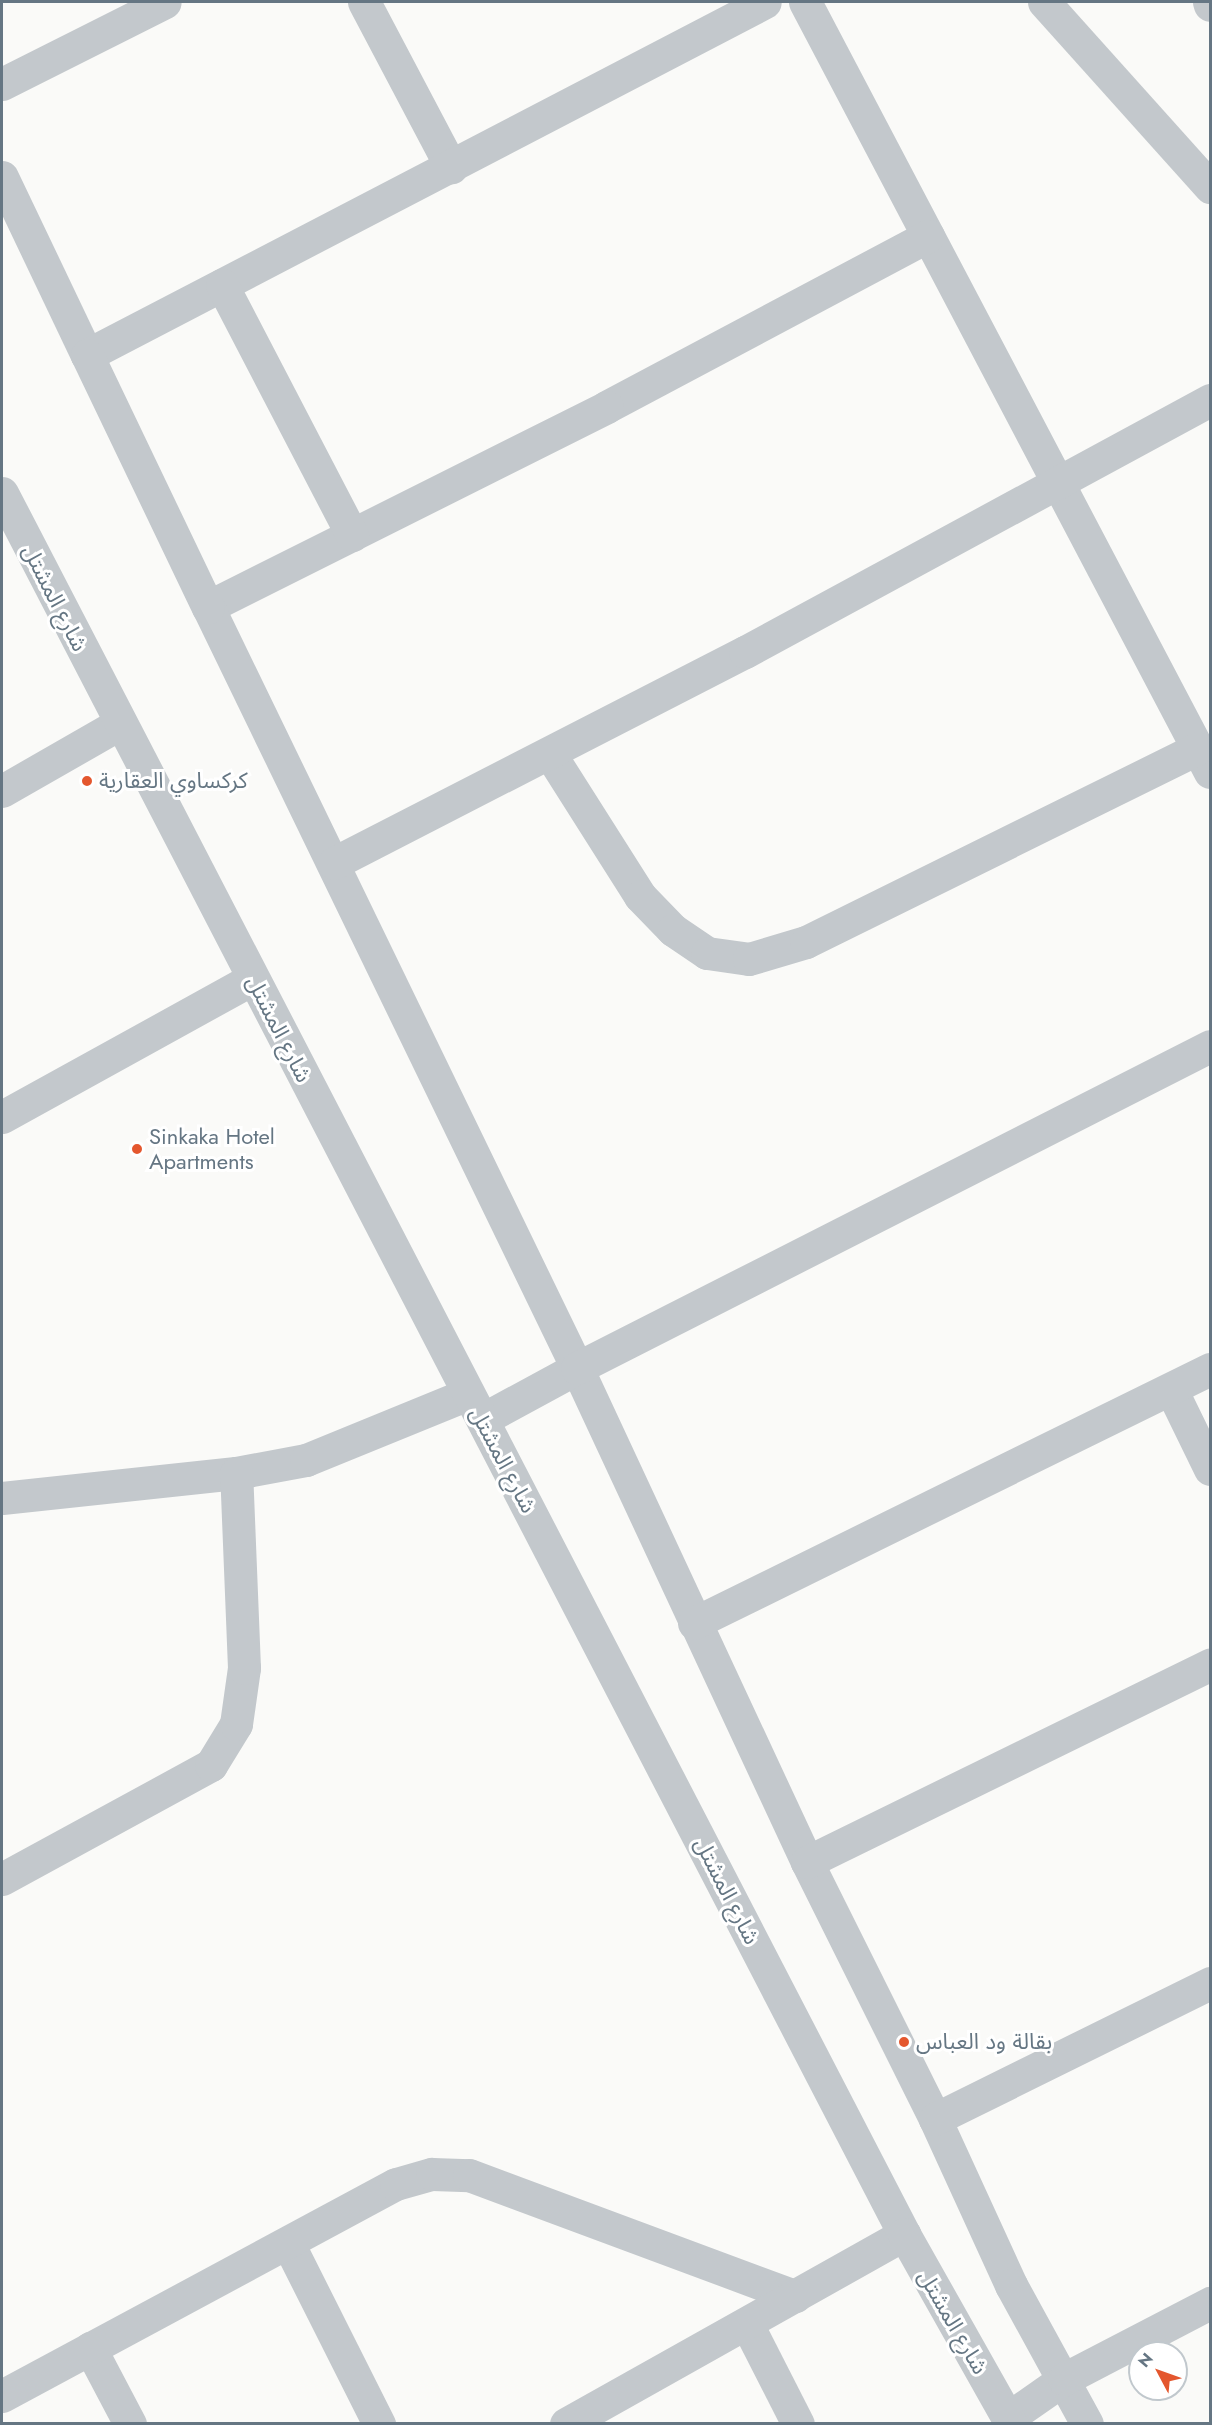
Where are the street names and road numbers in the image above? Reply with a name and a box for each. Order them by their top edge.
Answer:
street label: شارع المشتل [17,540,93,656]
street label: شارع المشتل [241,971,317,1087]
street label: شارع المشتل [464,1403,542,1517]
street label: شارع المشتل [689,1833,765,1949]
street label: شارع المشتل [913,2265,993,2379]

